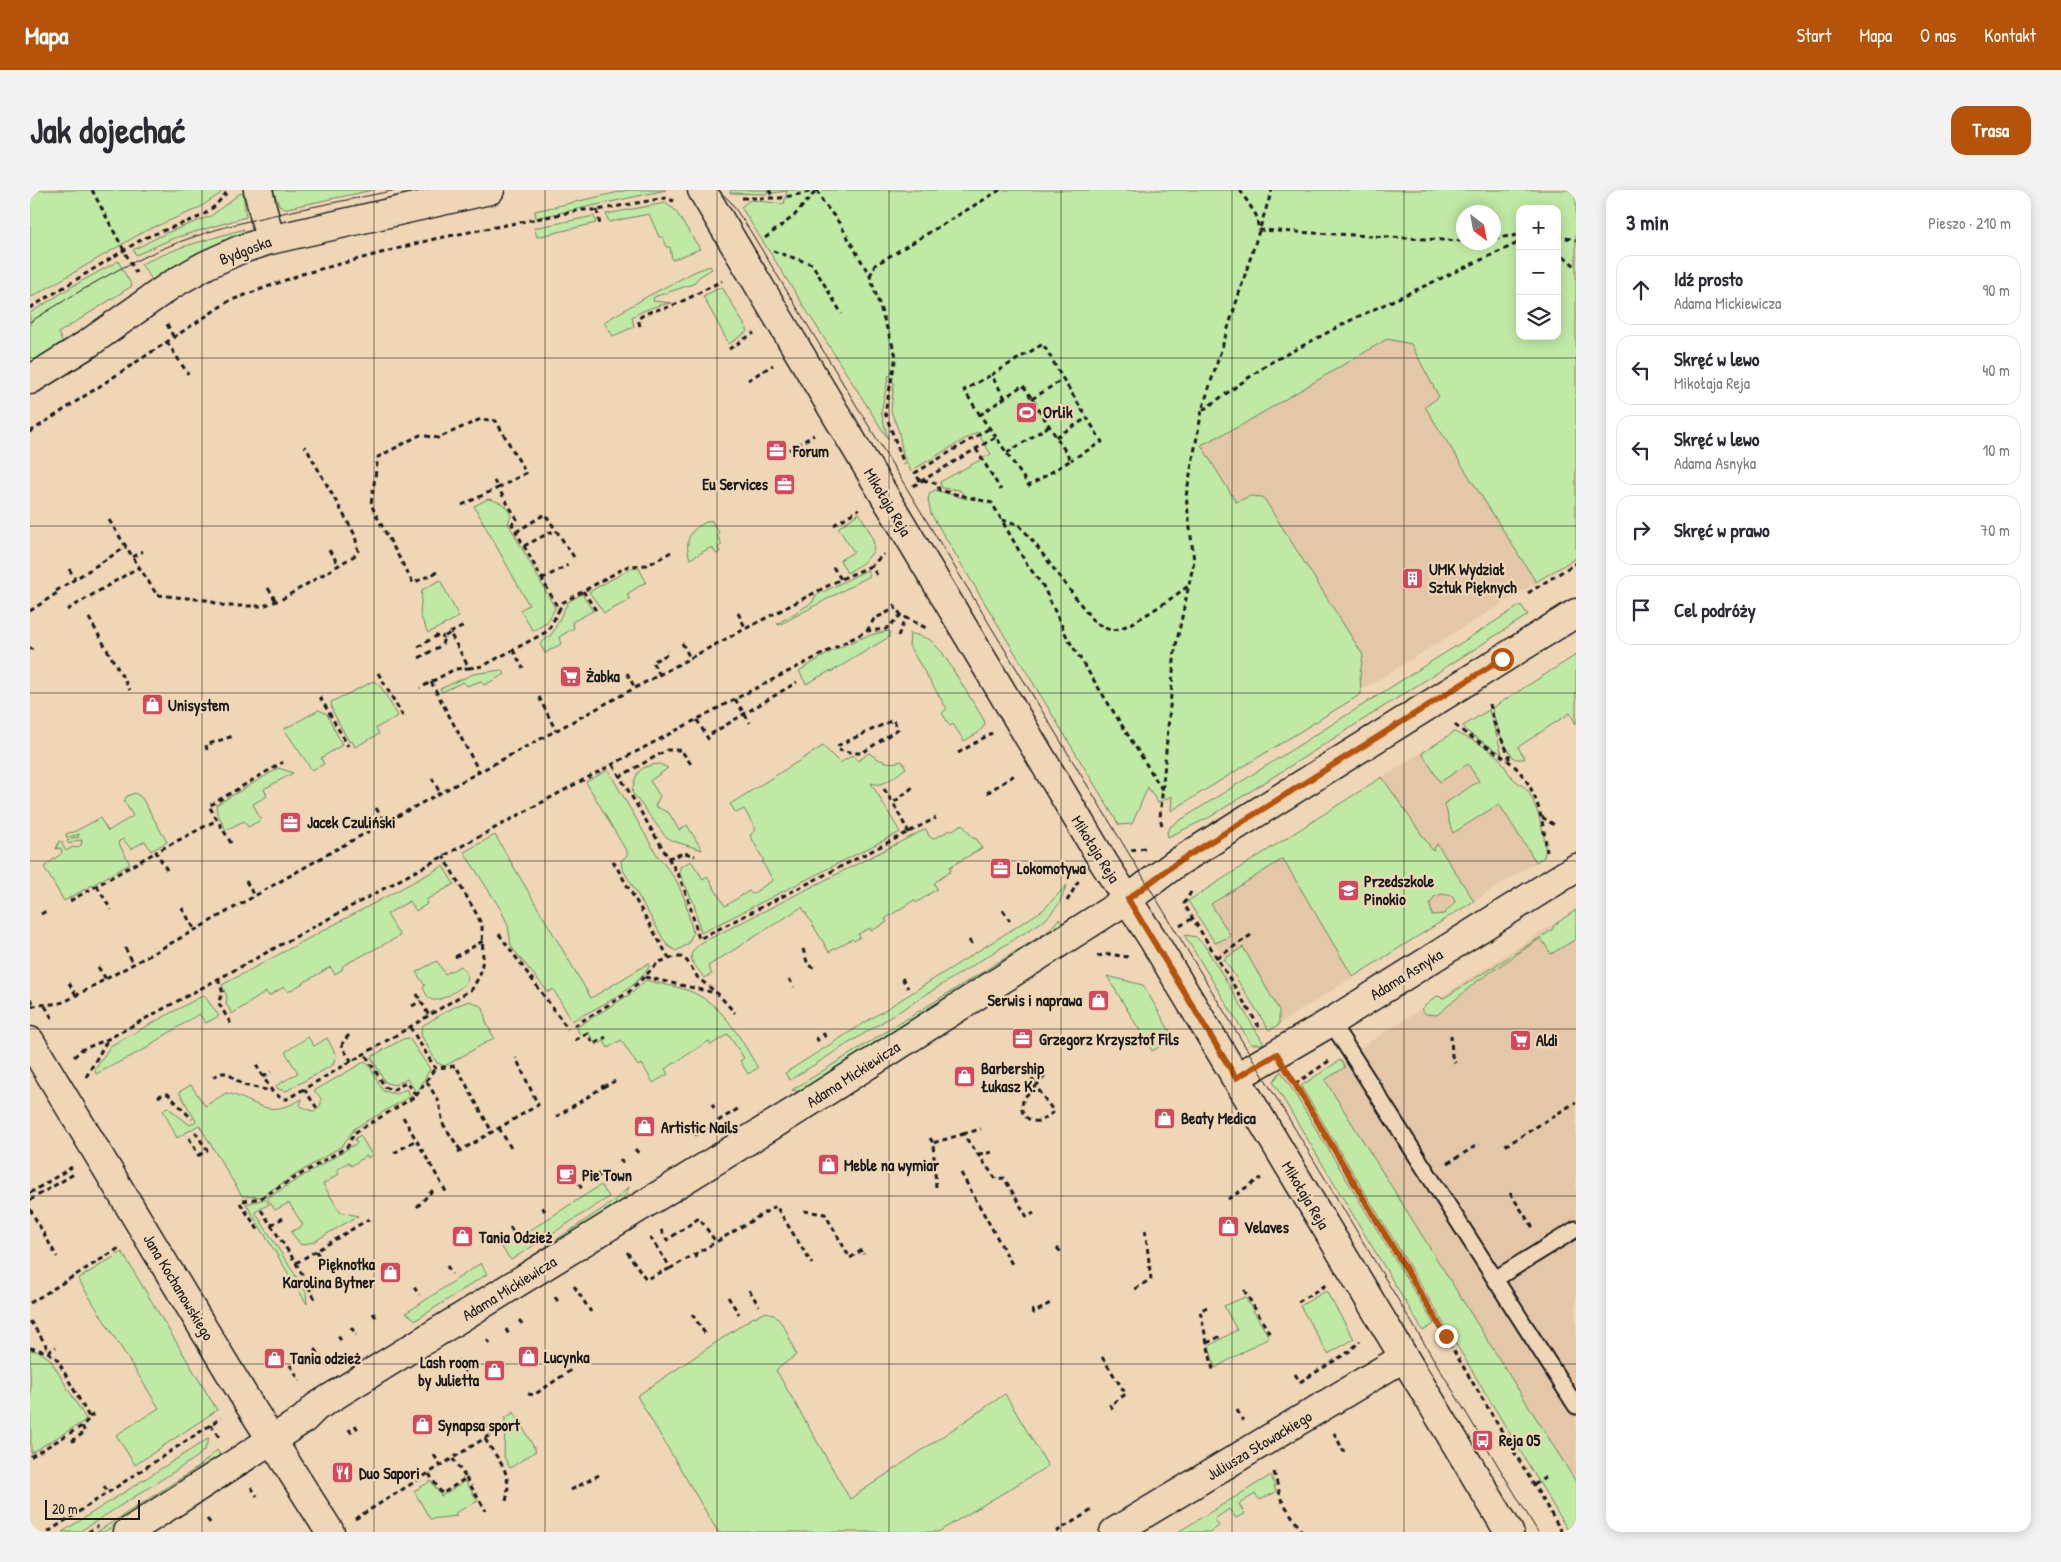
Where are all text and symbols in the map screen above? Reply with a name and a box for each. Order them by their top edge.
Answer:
text: Mapa [25,19,68,51]
text: Start [1797,23,1831,48]
text: Mapa [1859,23,1892,48]
text: O nas [1920,23,1956,48]
text: Kontakt [1984,23,2036,48]
button: Trasa [1951,106,2031,155]
text: Jak dojechać [30,107,185,154]
north arrow [1456,205,1501,250]
map controls [1516,205,1561,340]
button: + [1516,205,1561,250]
text: 3 min [1626,208,1669,237]
text: Pieszo · 210 m [1928,212,2011,234]
street label: Bydgoska [216,230,274,270]
button: − [1516,250,1561,295]
text: Idź prosto [1674,266,1743,292]
icon: ahead [1627,276,1655,304]
text: 90 m [1982,279,2010,301]
text: Adama Mickiewicza [1674,292,1781,314]
button: layers [1516,295,1561,340]
text: Skręć w lewo [1674,346,1759,372]
icon: left [1627,356,1655,384]
text: 40 m [1982,359,2010,381]
text: Mikołaja Reja [1674,372,1750,394]
sports icon: Orlik [1015,400,1039,424]
place label: Orlik [1043,401,1073,423]
text: Skręć w lewo [1674,426,1759,452]
icon: left [1627,436,1655,464]
office icon: Forum [765,439,789,463]
text: 10 m [1982,439,2010,461]
place label: Forum [792,440,829,462]
text: Adama Asnyka [1674,452,1756,474]
street label: Mikołaja Reja [859,464,917,540]
office icon: Eu Services [772,472,796,496]
place label: Eu Services [702,473,769,495]
icon: right [1627,516,1655,544]
text: Skręć w prawo [1674,517,1770,543]
text: 70 m [1980,519,2010,541]
place label: UMK Wydział Sztuk Pięknych [1429,558,1517,599]
building icon: UMK Wydział Sztuk Pięknych [1401,566,1425,590]
icon: arrive [1627,596,1655,624]
text: Cel podróży [1674,597,1756,623]
route start [1491,648,1514,671]
supermarket icon: Żabka [558,664,582,688]
place label: Żabka [586,665,621,687]
shop icon: Unisystem [140,693,164,717]
place label: Unisystem [168,694,230,717]
office icon: Jacek Czuliński [279,810,303,834]
place label: Jacek Czuliński [307,811,396,833]
street label: Mikołaja Reja [1067,811,1125,887]
office icon: Lokomotywa [989,856,1013,880]
place label: Lokomotywa [1017,857,1086,880]
place label: Przedszkole Pinokio [1364,870,1435,910]
school or university icon: Przedszkole Pinokio [1336,878,1360,902]
street label: Adama Asnyka [1365,943,1447,1005]
shop icon: Serwis i naprawa [1086,988,1110,1012]
place label: Serwis i naprawa [988,989,1083,1012]
office icon: Grzegorz Krzysztof Fils [1011,1027,1035,1051]
place label: Grzegorz Krzysztof Fils [1039,1028,1180,1051]
supermarket icon: Aldi [1508,1028,1532,1052]
place label: Aldi [1536,1029,1558,1051]
street label: Adama Mickiewicza [802,1036,904,1112]
place label: Barbership Łukasz K. [981,1057,1044,1097]
shop icon: Barbership Łukasz K. [953,1065,977,1089]
shop icon: Beaty Medica [1153,1106,1177,1130]
place label: Beaty Medica [1181,1107,1257,1130]
shop icon: Artistic Nails [633,1115,657,1139]
place label: Artistic Nails [661,1116,739,1138]
shop icon: Meble na wymiar [816,1153,840,1177]
place label: Meble na wymiar [844,1154,940,1177]
street label: Mikołaja Reja [1277,1157,1335,1233]
cafe icon: Pie Town [554,1163,578,1187]
place label: Pie Town [582,1164,632,1186]
shop icon: Velaves [1216,1215,1240,1239]
place label: Velaves [1244,1216,1290,1238]
shop icon: Tania Odzież [451,1225,475,1249]
place label: Tania Odzież [478,1226,552,1248]
street label: Jana Kochanowskiego [138,1230,220,1345]
street label: Adama Mickiewicza [458,1250,560,1326]
place label: Pięknotka Karolina Bytner [283,1253,376,1294]
shop icon: Pięknotka Karolina Bytner [379,1261,403,1285]
route end [1435,1325,1458,1348]
shop icon: Lucynka [516,1345,540,1369]
shop icon: Tania odzież [262,1346,286,1370]
place label: Lucynka [544,1346,590,1369]
place label: Tania odzież [289,1347,361,1369]
place label: Lash room by Julietta [418,1351,480,1392]
shop icon: Lash room by Julietta [483,1359,507,1383]
street label: Juliusza Słowackiego [1202,1405,1316,1485]
shop icon: Synapsa sport [410,1413,434,1437]
place label: Synapsa sport [438,1414,520,1437]
bus stop icon: Reja 05 [1471,1428,1495,1452]
place label: Reja 05 [1499,1429,1541,1451]
restaurant icon: Duo Sapori [331,1461,355,1485]
place label: Duo Sapori [359,1462,420,1485]
scale bar [45,1497,140,1520]
text: 20 m [52,1499,78,1518]

